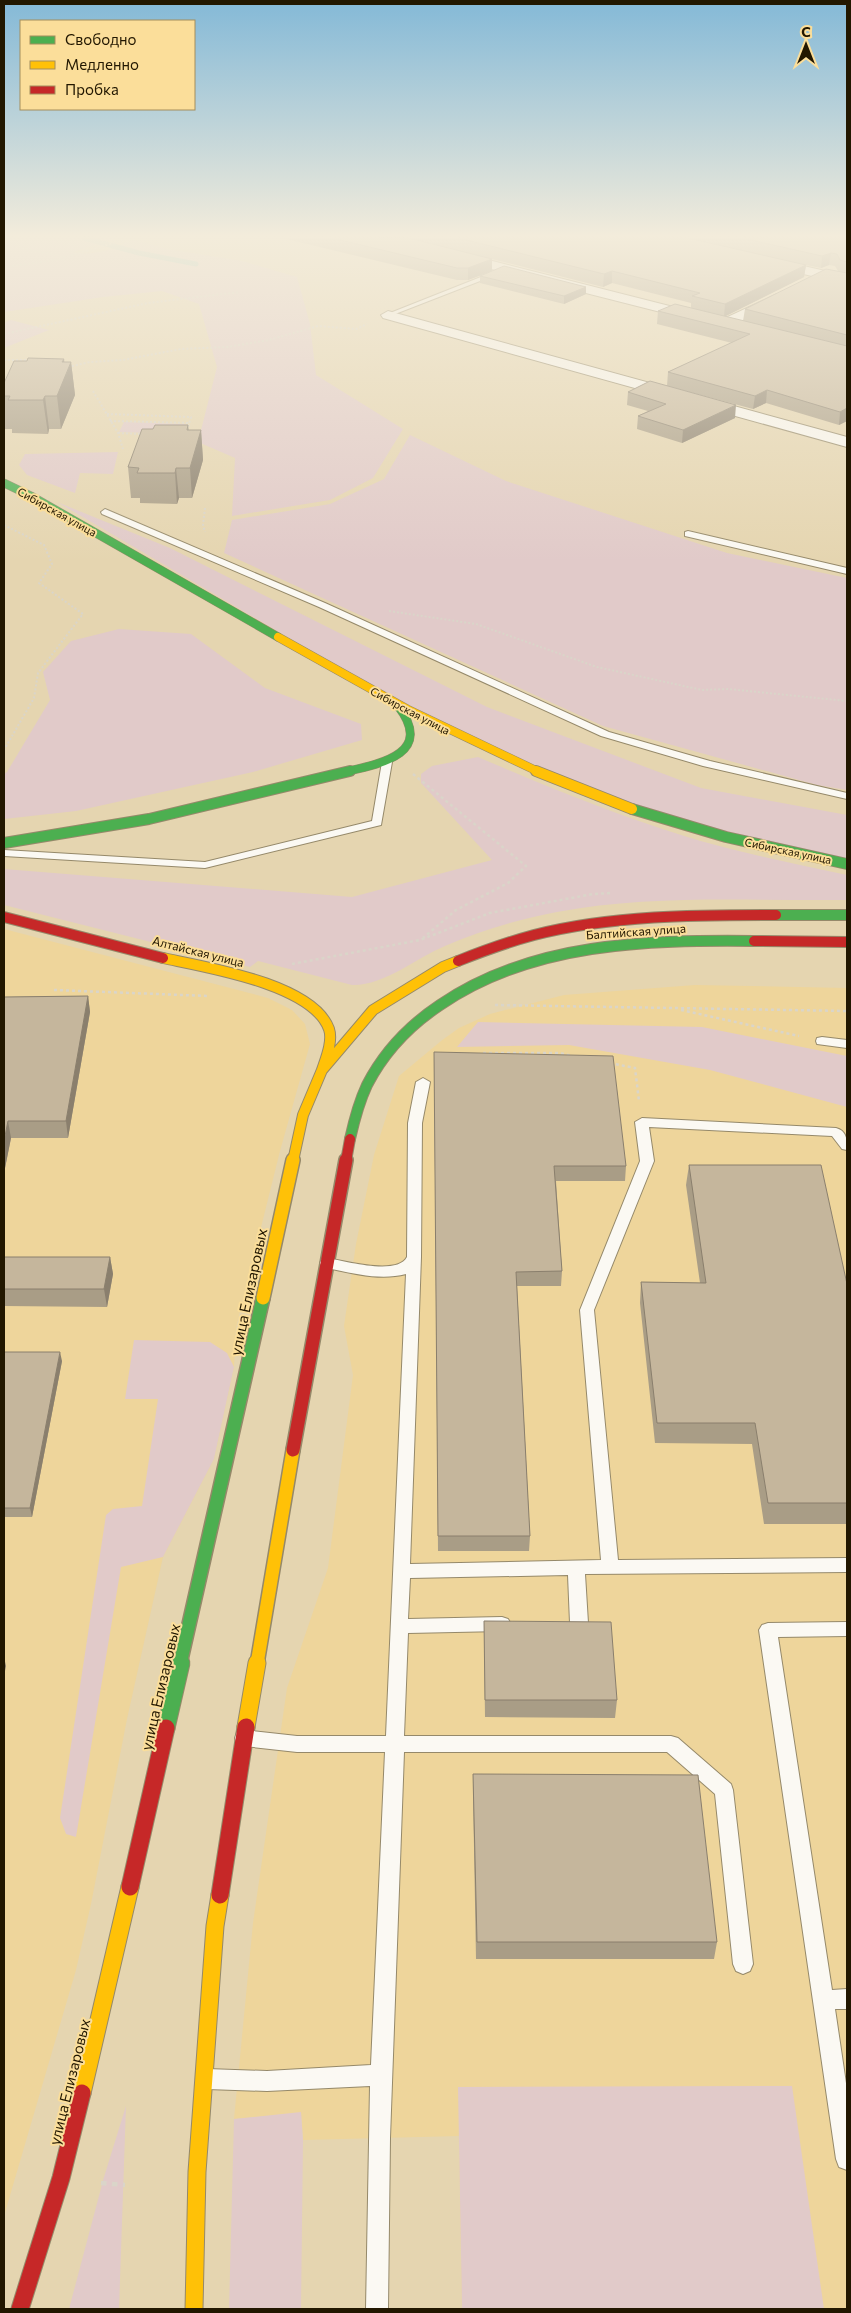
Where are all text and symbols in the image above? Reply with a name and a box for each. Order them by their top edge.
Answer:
legend [20,20,195,110]
north arrow [781,20,831,70]
text: С [801,23,811,40]
text: Свободно [65,30,136,48]
text: Медленно [65,55,139,73]
text: Пробка [65,80,119,98]
street label: Сибирская улица [15,484,99,539]
street label: Сибирская улица [368,684,452,737]
street label: Сибирская улица [744,835,833,866]
street label: Балтийская улица [586,921,686,941]
street label: Алтайская улица [151,933,246,969]
street label: улица Елизаровых [226,1227,270,1357]
street label: улица Елизаровых [137,1622,183,1752]
street label: улица Елизаровых [45,2017,93,2147]

